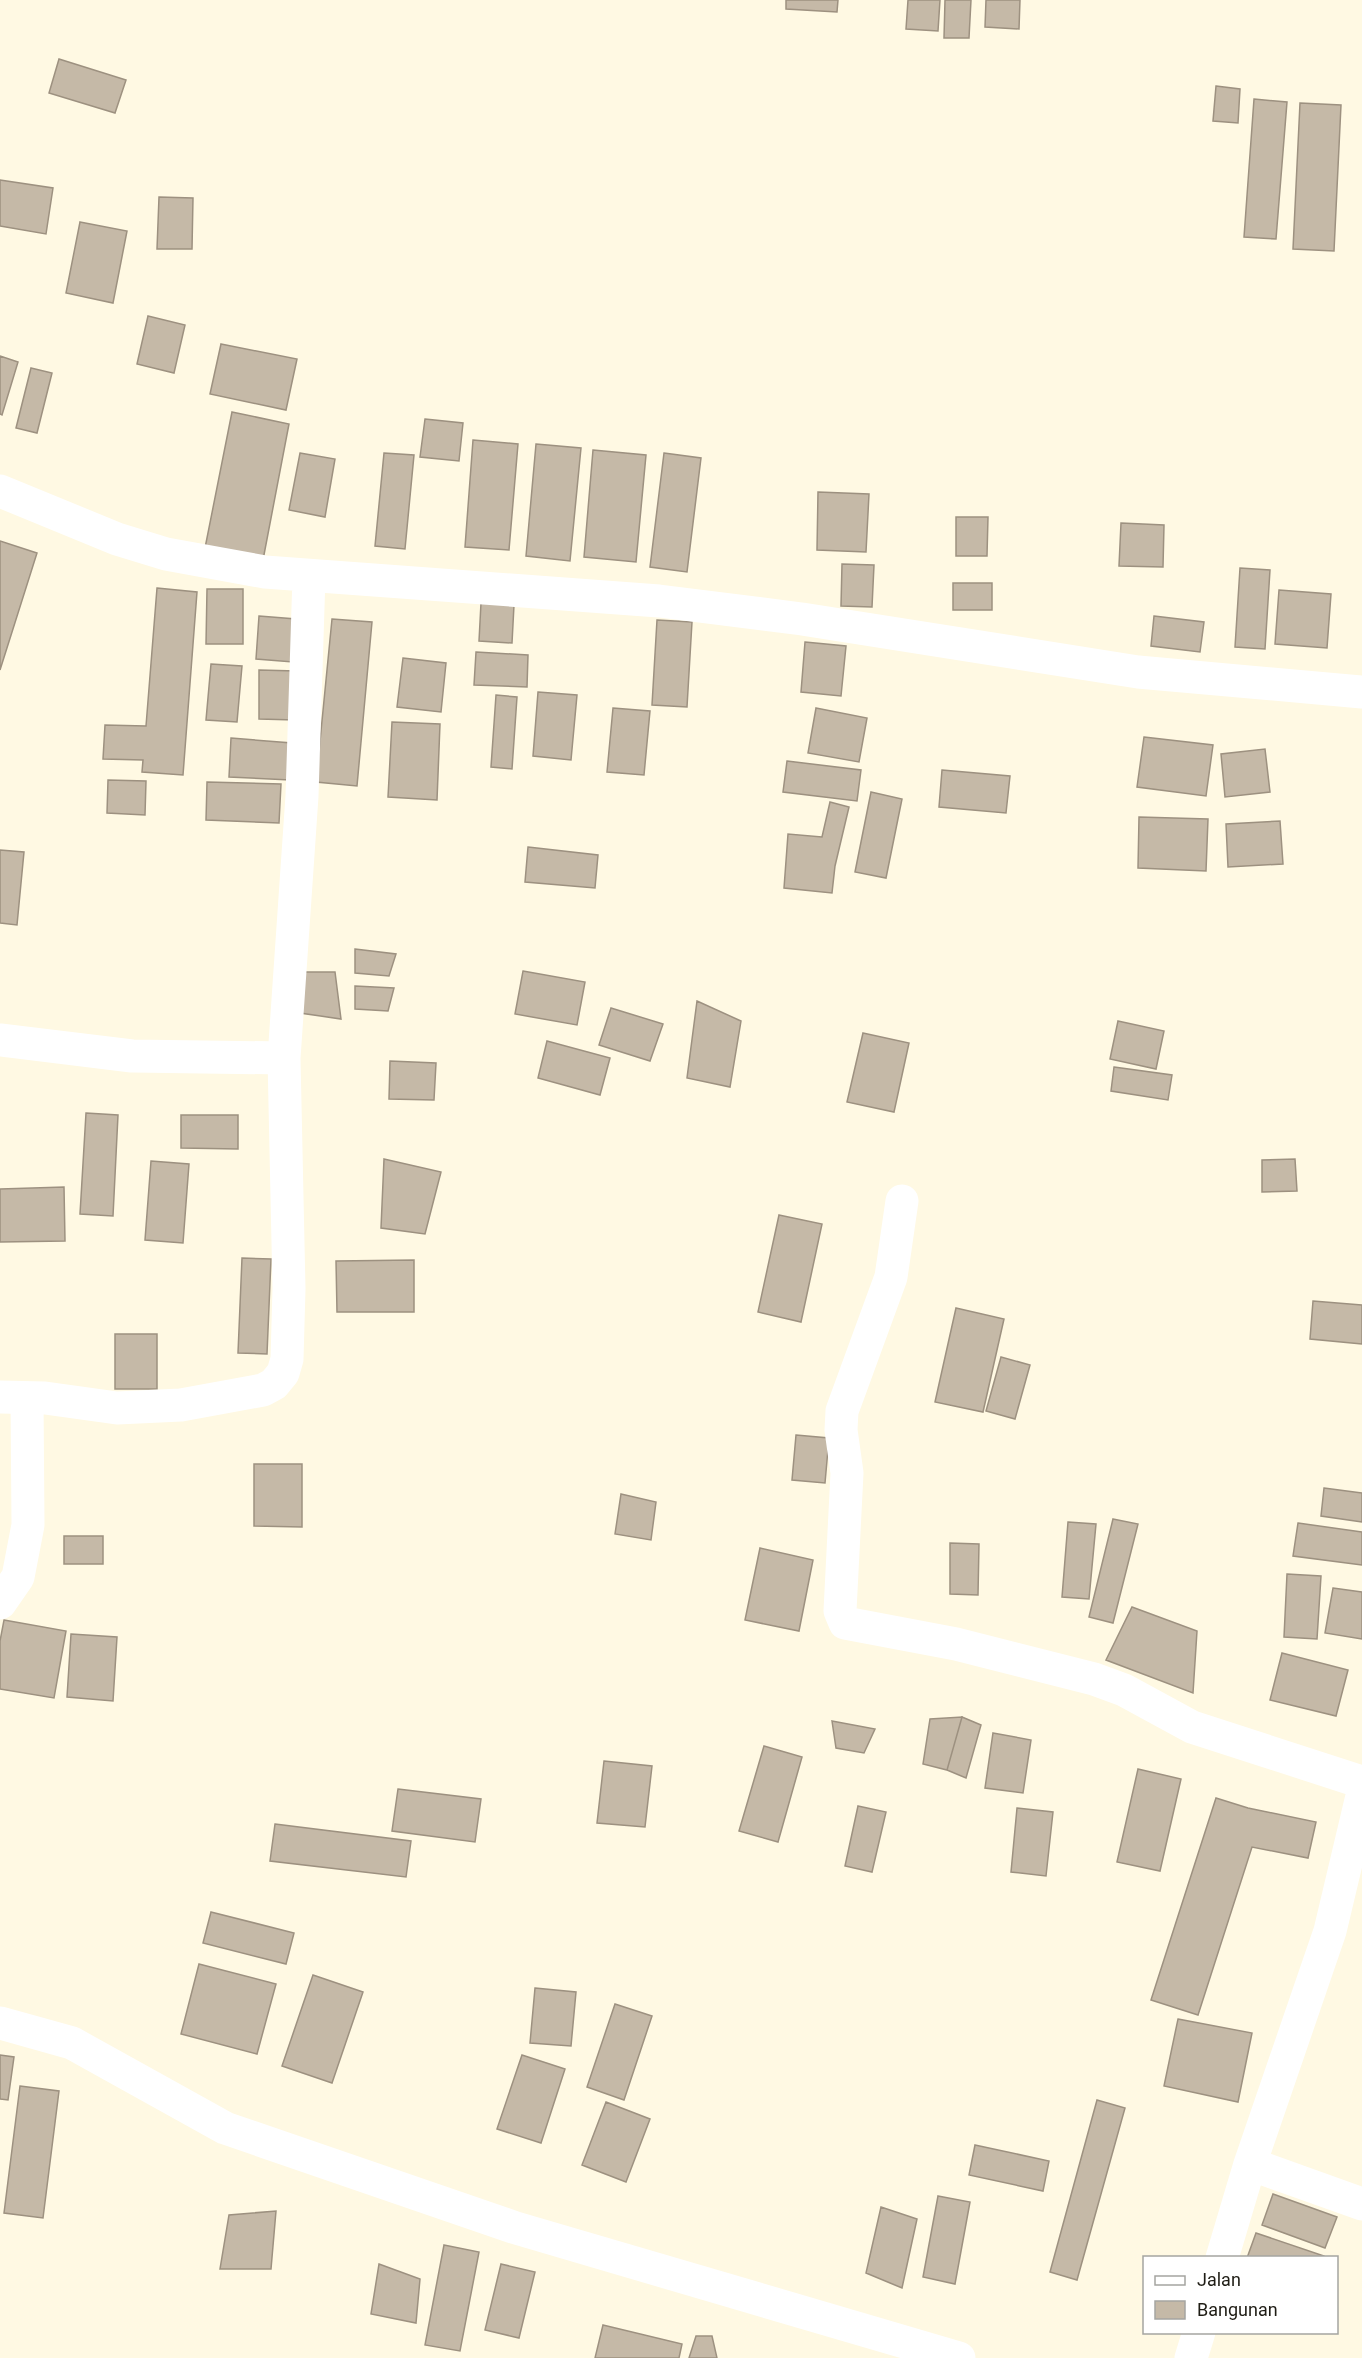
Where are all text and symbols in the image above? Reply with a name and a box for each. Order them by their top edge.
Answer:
legend [1143,2256,1338,2334]
text: Jalan [1197,2269,1241,2290]
text: Bangunan [1197,2299,1278,2320]

